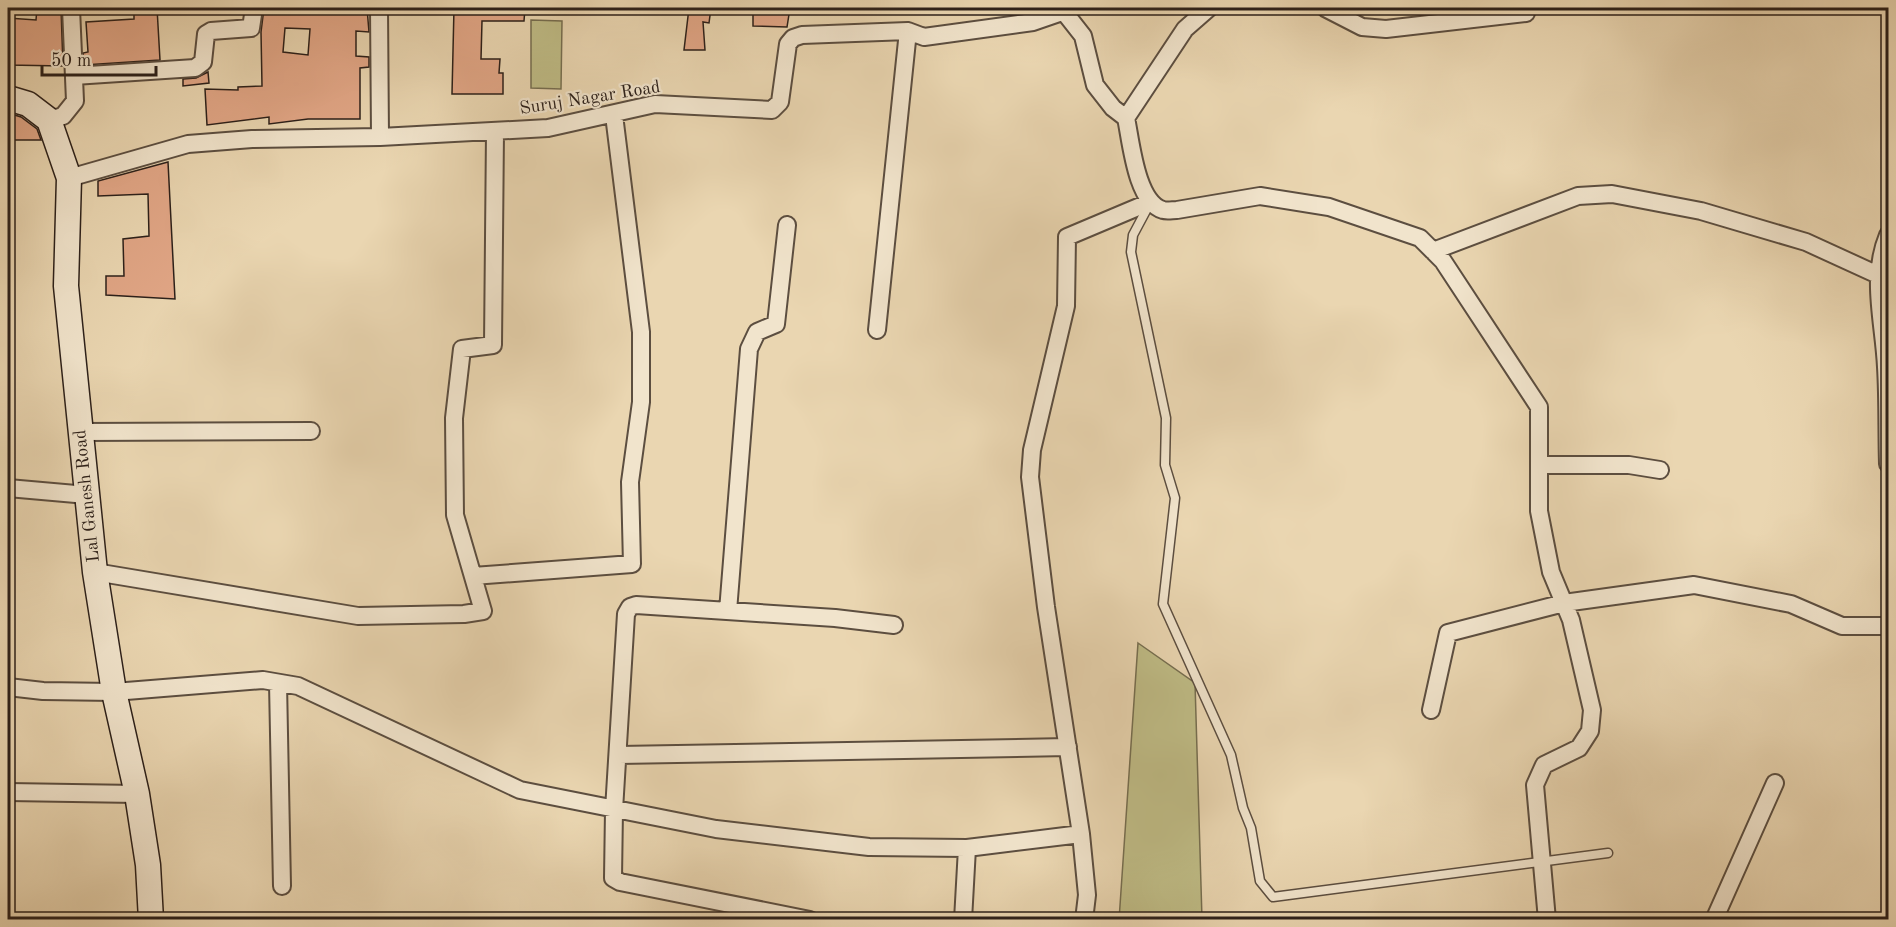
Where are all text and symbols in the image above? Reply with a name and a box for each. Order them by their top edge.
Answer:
scale bar [42,39,156,77]
text: 50 m [51,52,91,70]
street label: Suruj Nagar Road [518,78,662,118]
street label: Lal Ganesh Road [71,429,103,563]

